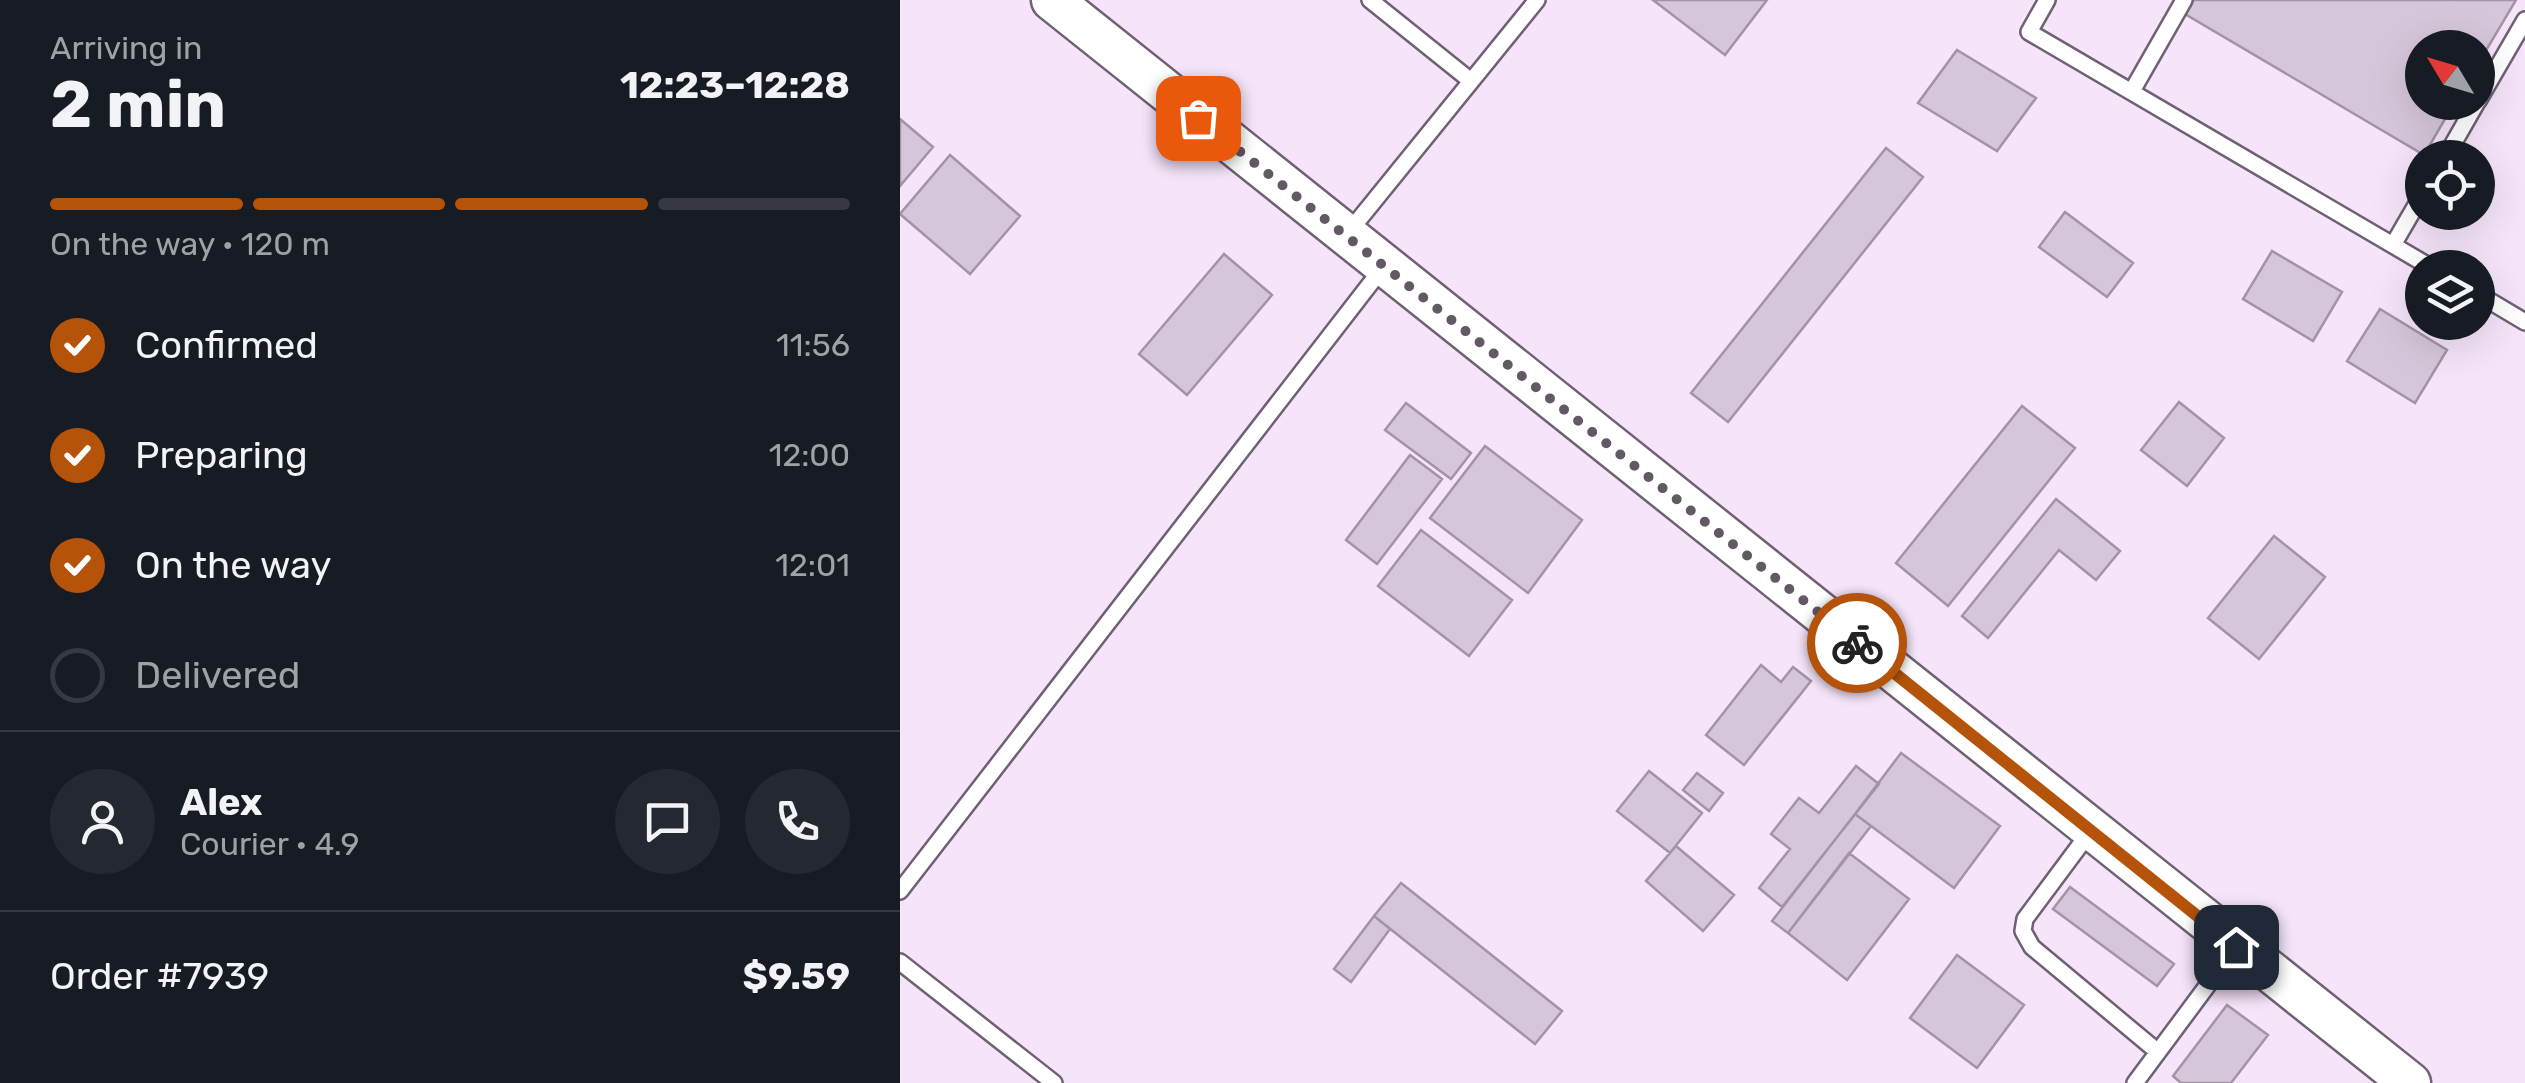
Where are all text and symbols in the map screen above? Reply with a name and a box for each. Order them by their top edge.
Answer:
text: Arriving in [50,29,202,67]
north arrow [2405,30,2495,120]
map controls [2405,30,2495,340]
text: 12:23–12:28 [620,62,850,108]
text: 2 min [50,66,226,143]
pin [1156,76,1241,161]
icon: bag [1171,91,1226,146]
button: locate [2405,140,2495,230]
text: On the way · 120 m [50,225,330,263]
button: layers [2405,250,2495,340]
icon: check [50,318,105,373]
text: Confirmed [135,322,318,368]
text: 11:56 [776,326,850,364]
icon: check [50,428,105,483]
text: Preparing [135,432,308,478]
text: 12:00 [769,436,850,474]
icon: check [50,538,105,593]
text: On the way [135,542,331,588]
text: 12:01 [775,546,850,584]
courier [1807,593,1907,693]
icon: bike [1830,616,1885,671]
text: Delivered [135,652,300,698]
button: person [50,769,155,874]
button: chat [615,769,720,874]
button: phone [745,769,850,874]
text: Alex [180,779,262,825]
text: Courier · 4.9 [180,825,359,863]
pin [2194,905,2279,990]
icon: home [2209,920,2264,975]
text: Order #7939 [50,953,269,999]
text: $9.59 [743,953,850,999]

